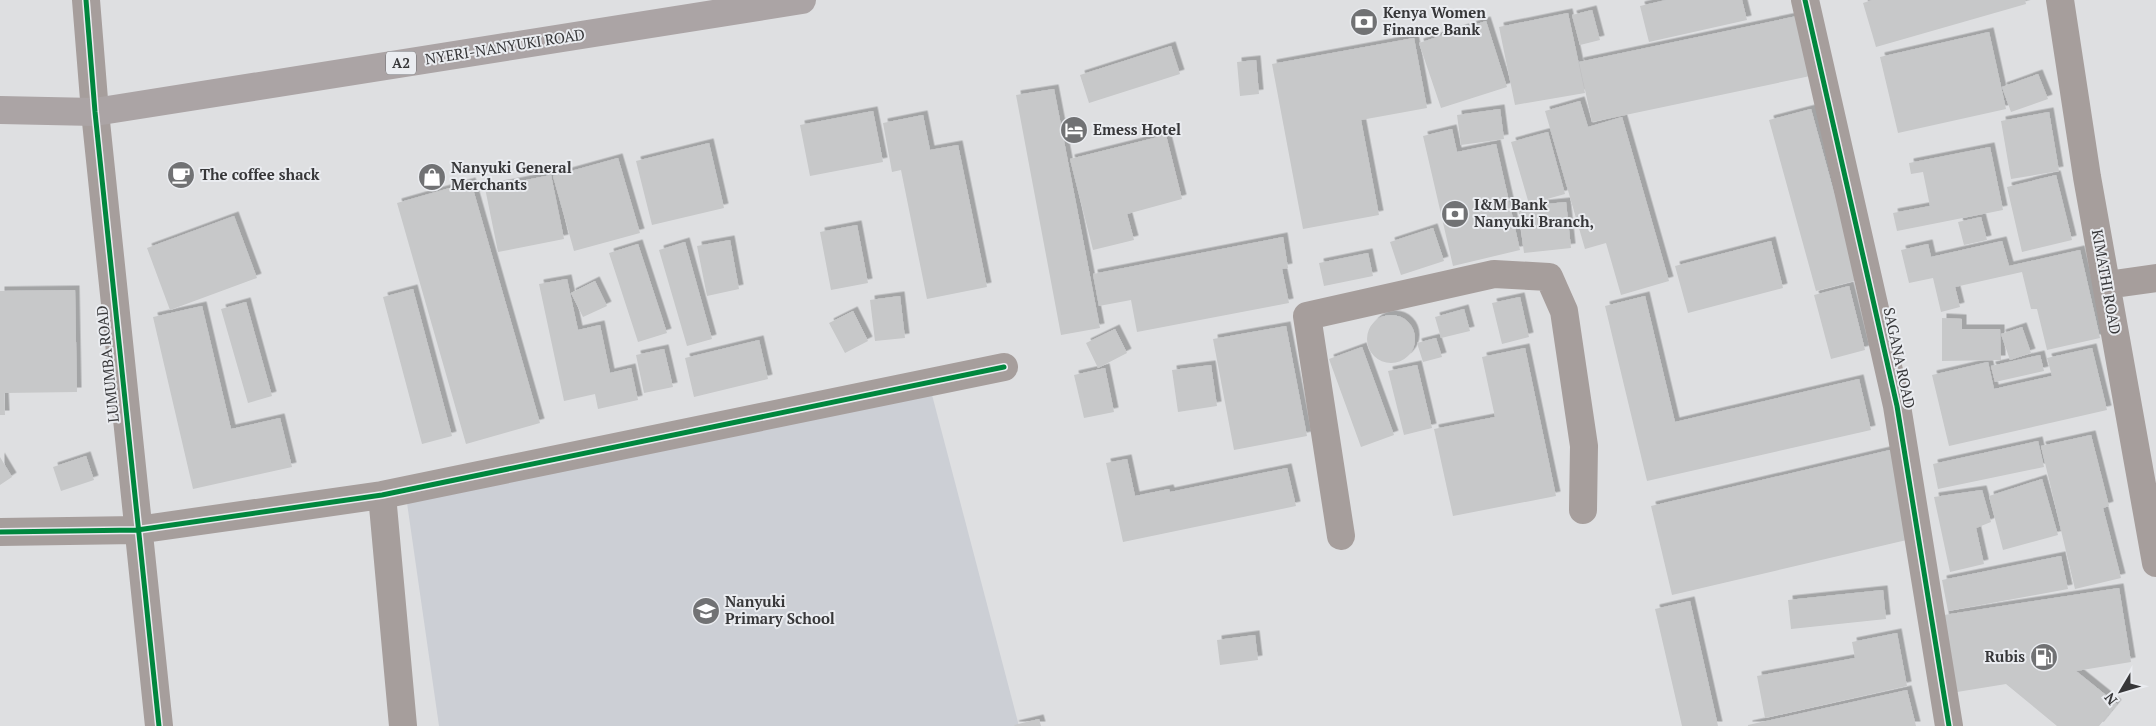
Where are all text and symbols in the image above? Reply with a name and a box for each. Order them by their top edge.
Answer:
place label: Kenya Women Finance Bank [1383,2,1486,39]
bank icon: Kenya Women Finance Bank [1349,7,1379,37]
street label: NYERI-NANYUKI ROAD [424,24,586,69]
road number: A2 [386,52,416,74]
hotel icon: Emess Hotel [1059,115,1089,145]
place label: Emess Hotel [1093,119,1181,139]
place label: Nanyuki General Merchants [451,157,572,194]
cafe icon: The coffee shack [166,160,196,190]
shop icon: Nanyuki General Merchants [417,162,447,192]
place label: The coffee shack [200,164,320,184]
place label: I&M Bank Nanyuki Branch, [1474,194,1594,231]
bank icon: I&M Bank Nanyuki Branch, [1440,199,1470,229]
street label: KIMATHI ROAD [2088,228,2126,336]
street label: LUMUMBA ROAD [91,305,123,424]
street label: SAGANA ROAD [1880,305,1920,410]
place label: Nanyuki Primary School [725,591,835,628]
school or university icon: Nanyuki Primary School [691,596,721,626]
fuel station icon: Rubis [2029,642,2059,672]
place label: Rubis [1985,646,2025,666]
north arrow [2096,666,2146,716]
text: N [2099,689,2121,709]

